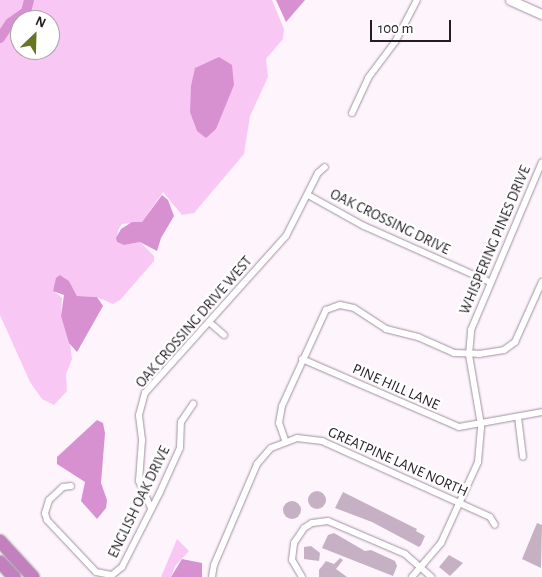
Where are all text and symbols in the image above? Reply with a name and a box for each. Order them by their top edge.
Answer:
north arrow [10,10,60,60]
scale bar [372,10,453,42]
text: N [33,14,48,31]
text: 100 m [378,21,413,36]
street label: WHISPERING PINES DRIVE [455,163,535,317]
street label: OAK CROSSING DRIVE [327,185,453,259]
street label: OAK CROSSING DRIVE WEST [132,252,256,392]
street label: PINE HILL LANE [350,360,442,414]
street label: GREATPINE LANE NORTH [325,423,471,501]
street label: ENGLISH OAK DRIVE [104,443,174,561]

